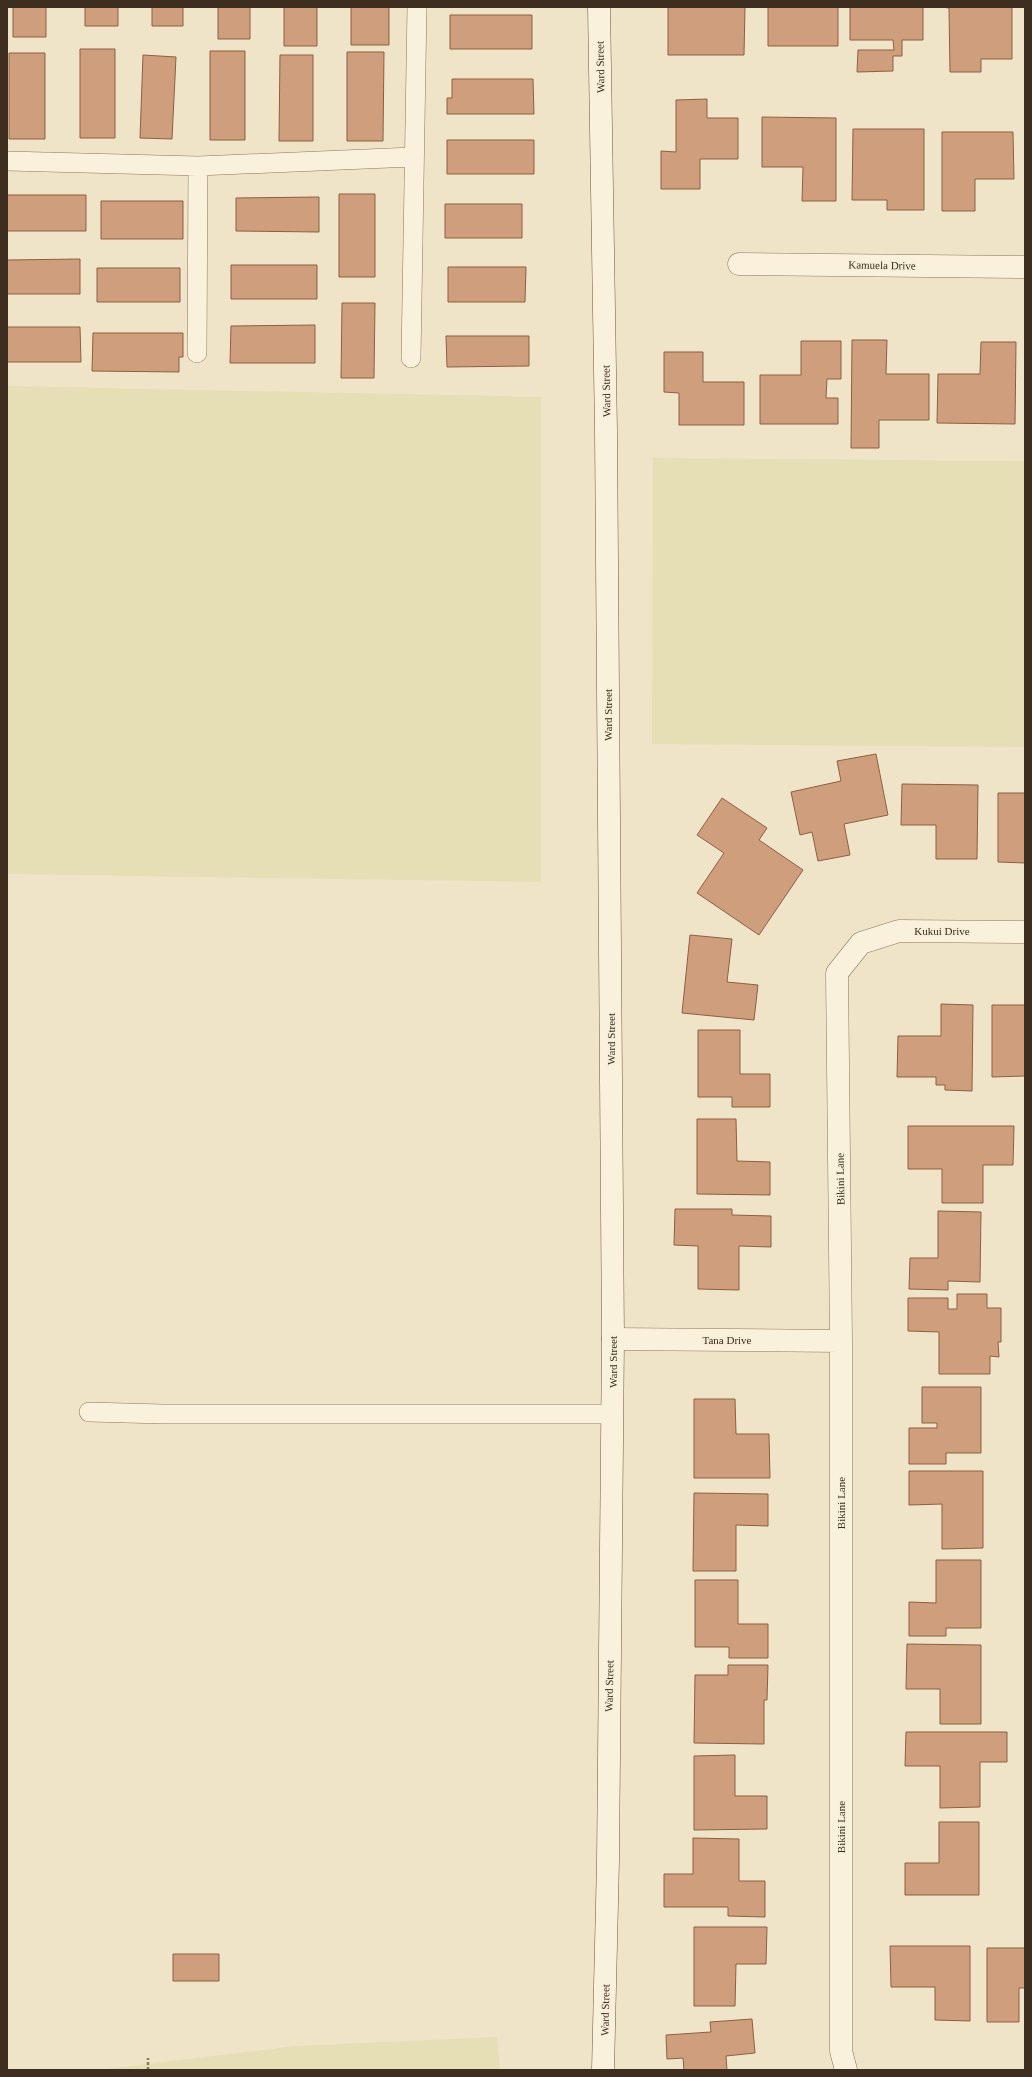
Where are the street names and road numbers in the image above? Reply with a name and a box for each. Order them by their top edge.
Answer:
street label: Ward Street [594,41,606,93]
street label: Kamuela Drive [848,258,916,272]
street label: Ward Street [600,365,612,417]
street label: Ward Street [602,689,614,741]
street label: Kukui Drive [914,925,970,937]
street label: Ward Street [605,1013,617,1065]
street label: Bikini Lane [834,1153,846,1205]
street label: Tana Drive [702,1334,752,1346]
street label: Ward Street [607,1336,619,1388]
street label: Bikini Lane [835,1477,847,1529]
street label: Ward Street [603,1660,615,1712]
street label: Bikini Lane [835,1801,847,1853]
street label: Ward Street [599,1984,611,2036]

